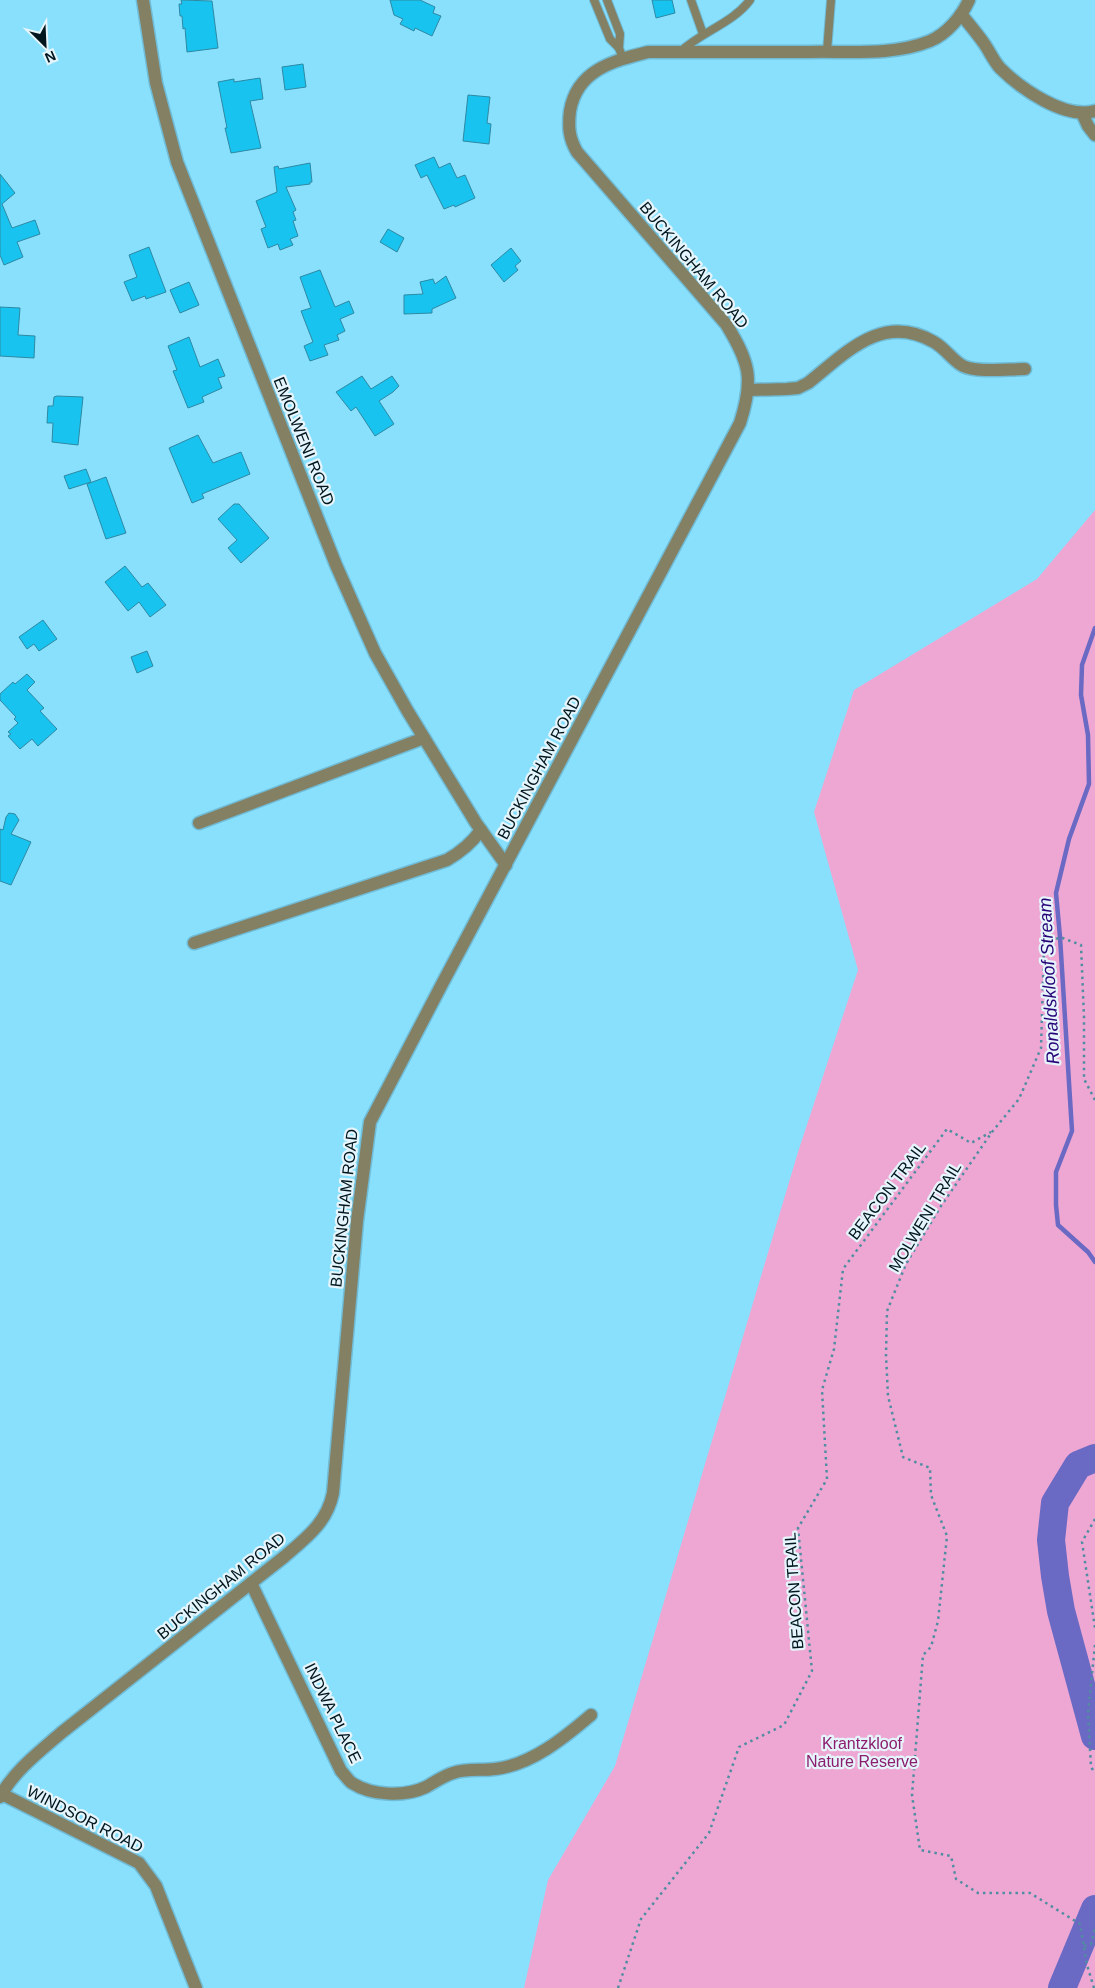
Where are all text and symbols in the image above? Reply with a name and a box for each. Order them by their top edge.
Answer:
north arrow [20,20,70,70]
text: N [42,48,58,66]
street label: BUCKINGHAM ROAD [636,199,752,331]
street label: EMOLWENI ROAD [271,374,337,508]
street label: BUCKINGHAM ROAD [494,694,584,842]
water label: Ronaldskloof Stream [1035,897,1063,1065]
street label: BUCKINGHAM ROAD [327,1128,361,1288]
street label: BEACON TRAIL [845,1139,929,1243]
street label: MOLWENI TRAIL [886,1159,964,1275]
street label: BUCKINGHAM ROAD [154,1529,288,1643]
street label: BEACON TRAIL [781,1532,807,1650]
street label: INDWA PLACE [302,1660,364,1766]
park label: Krantzkloof Nature Reserve [806,1735,918,1770]
street label: WINDSOR ROAD [24,1782,146,1856]

